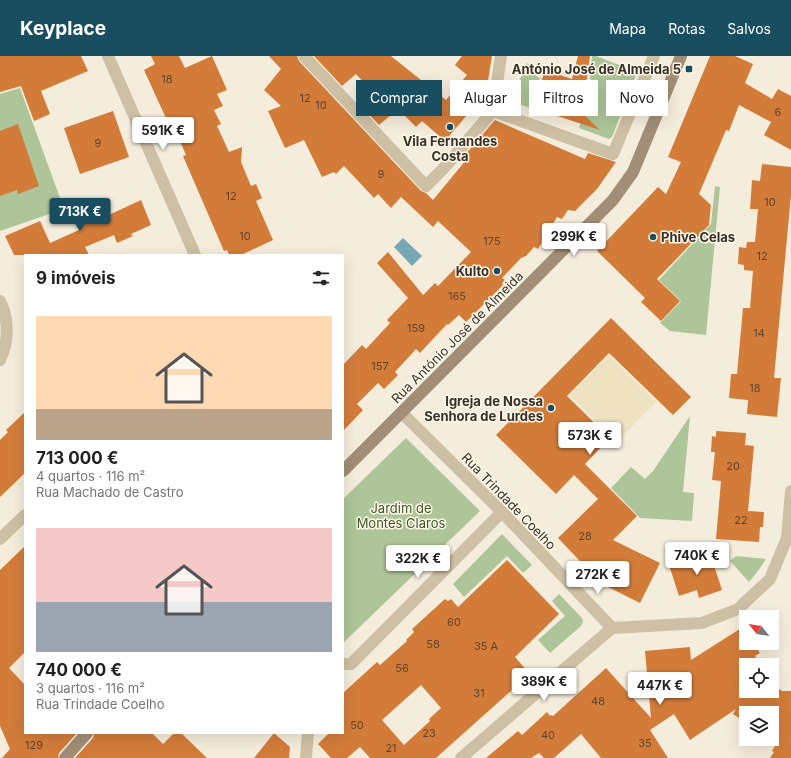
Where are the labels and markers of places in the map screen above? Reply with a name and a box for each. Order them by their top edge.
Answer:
place label: António José de Almeida 5 [512,61,681,77]
marker: António José de Almeida 5 [684,64,694,74]
pin: 591K € [130,117,196,151]
marker: Vila Fernandes Costa [445,122,455,132]
place label: Vila Fernandes Costa [403,133,497,164]
pin: 713K € [47,198,113,232]
pin: 299K € [541,223,607,257]
place label: Phive Celas [661,229,735,245]
marker: Phive Celas [648,232,658,242]
place label: Kulto [456,263,489,279]
marker: Kulto [492,266,502,276]
place label: Igreja de Nossa Senhora de Lurdes [424,393,543,424]
marker: Igreja de Nossa Senhora de Lurdes [546,403,556,413]
pin: 573K € [557,422,623,456]
pin: 740K € [664,542,730,576]
pin: 322K € [385,545,451,579]
pin: 272K € [565,561,631,595]
pin: 389K € [511,668,577,702]
pin: 447K € [627,672,693,706]

